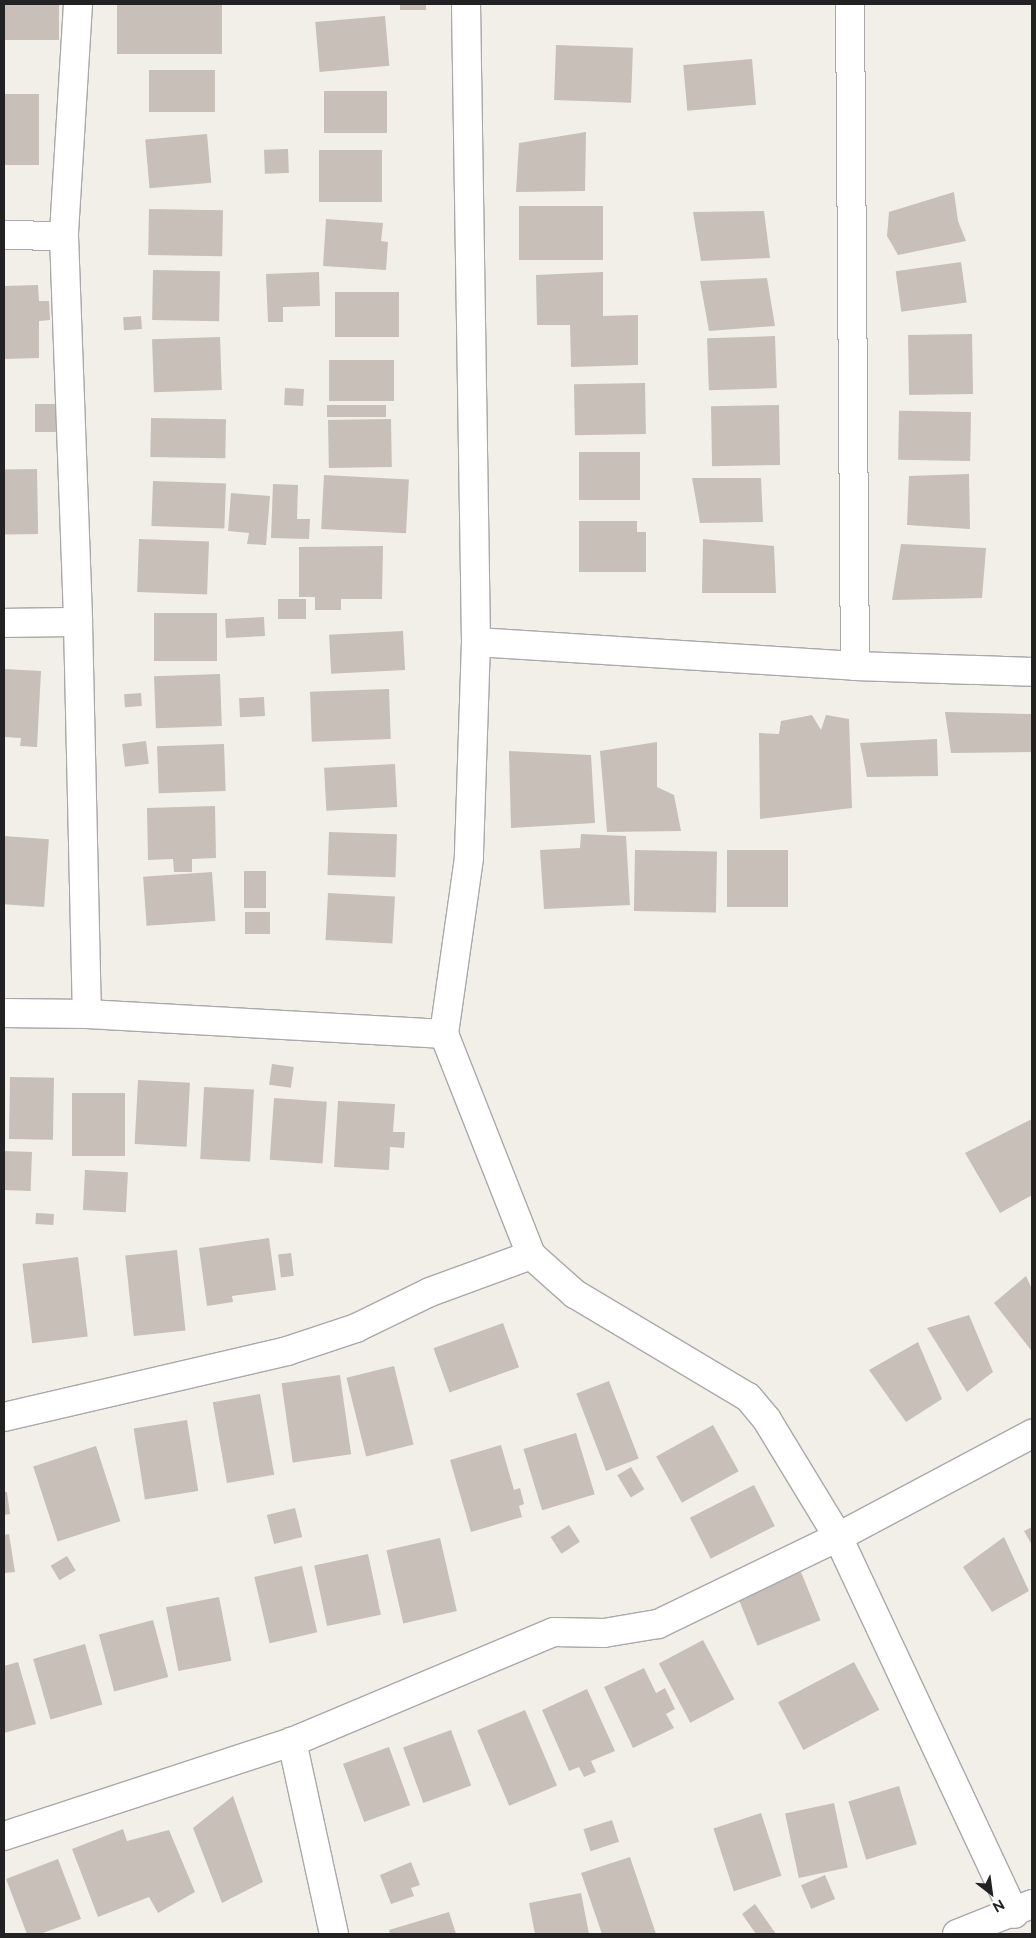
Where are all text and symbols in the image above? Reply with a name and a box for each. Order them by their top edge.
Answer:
north arrow [966,1868,1016,1918]
text: N [990,1896,1007,1916]

